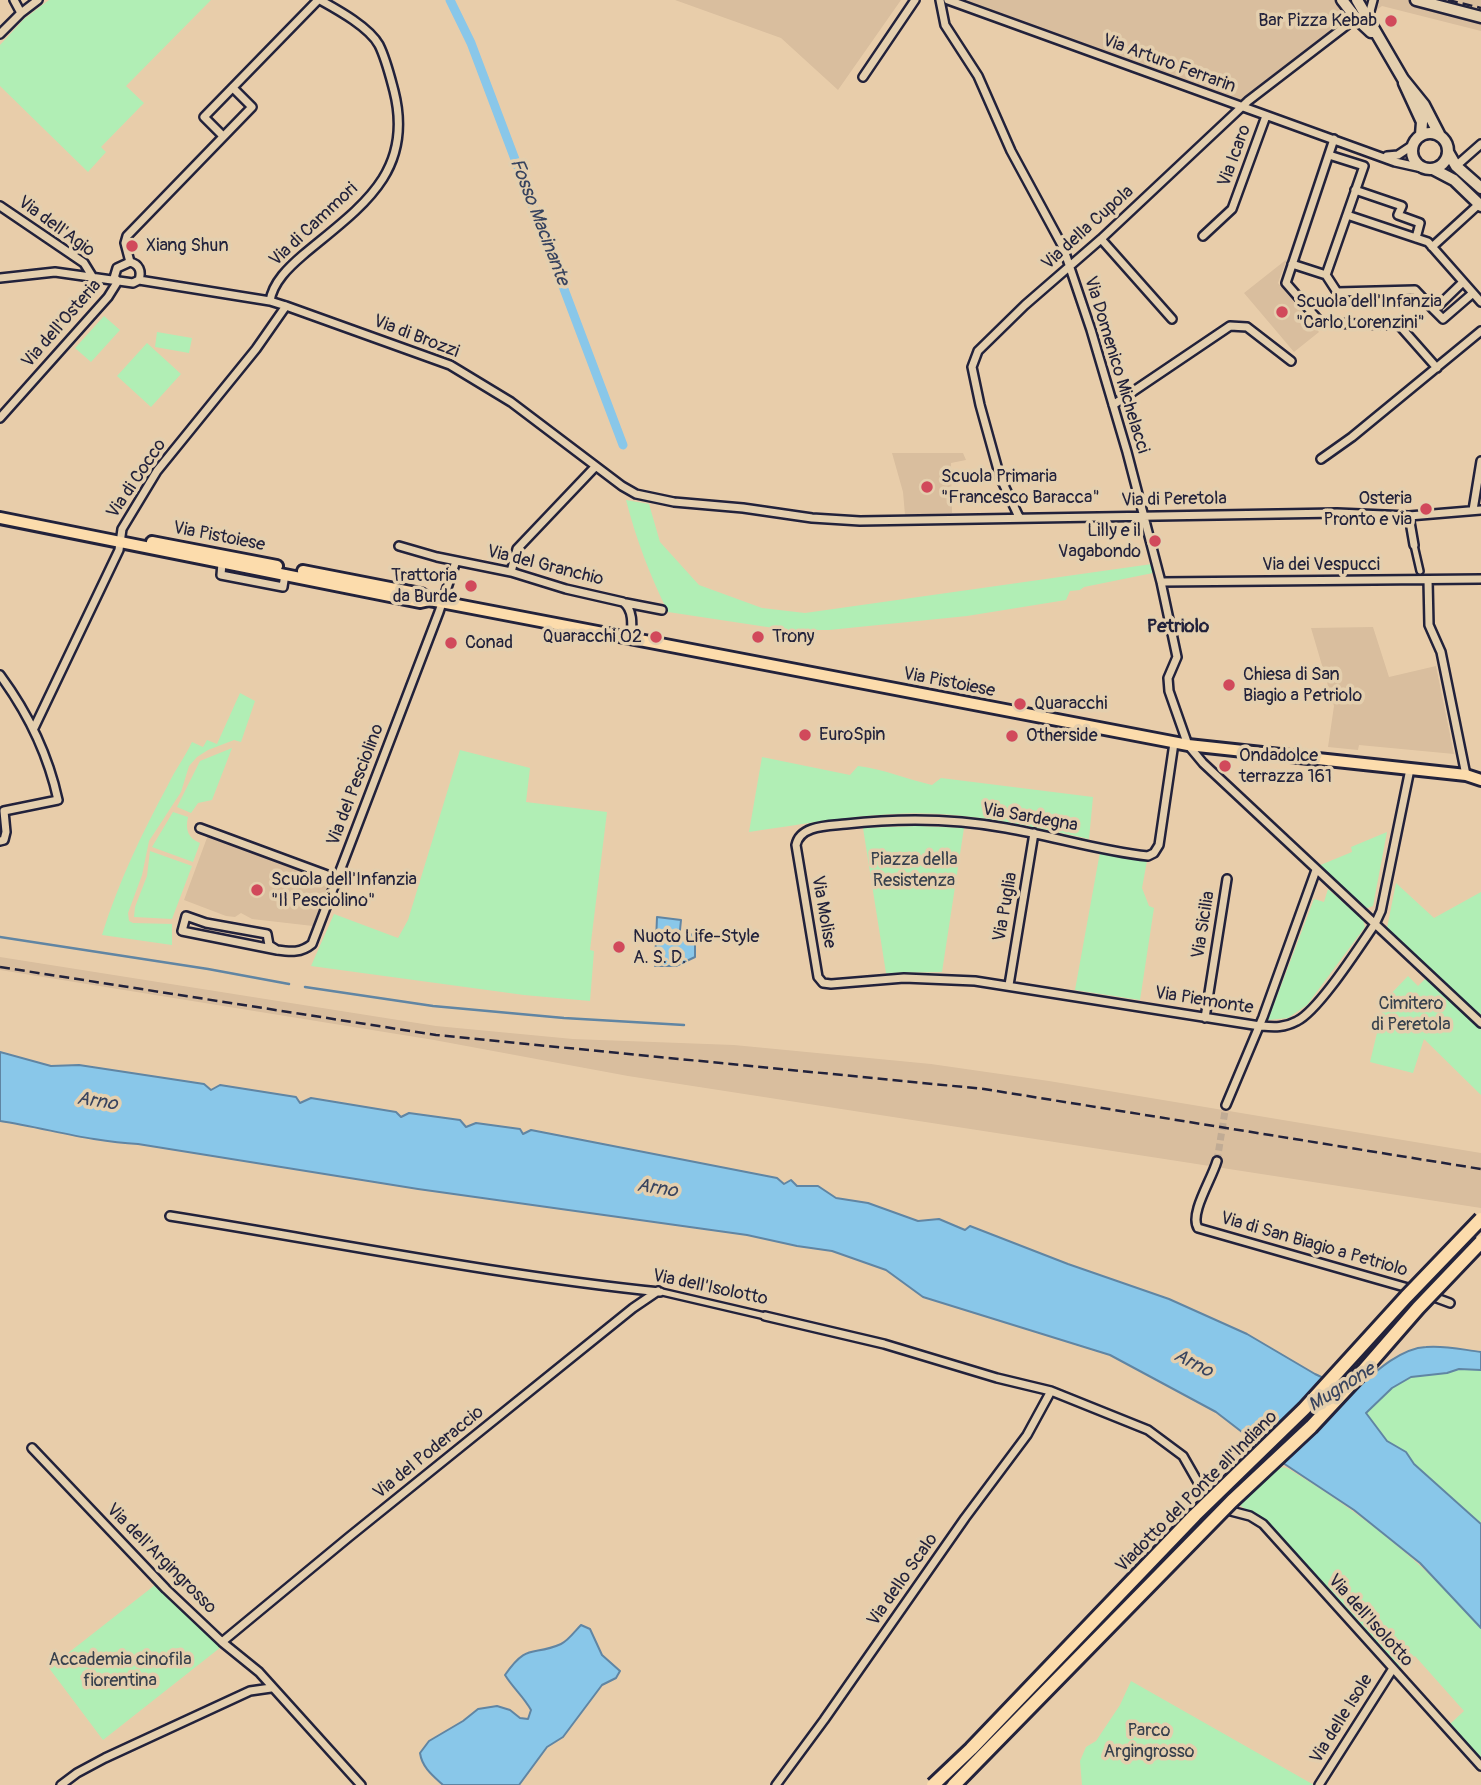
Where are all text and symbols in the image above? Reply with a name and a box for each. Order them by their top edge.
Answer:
place label: Bar Pizza Kebab [1258,10,1377,32]
marker: Bar Pizza Kebab [1383,13,1399,29]
street label: Via Arturo Ferrarin [1099,30,1239,98]
street label: Via Icaro [1214,122,1256,190]
water label: Fosso Macinante [504,155,574,289]
street label: Via di Cammori [265,179,363,271]
street label: Via della Cupola [1038,181,1138,275]
street label: Via dell'Agio [13,192,99,262]
place label: Xiang Shun [146,235,229,257]
marker: Xiang Shun [124,238,140,254]
street label: Via Domenico Michelacci [1079,274,1153,456]
street label: Via dell'Osteria [18,275,106,373]
place label: Scuola dell'Infanzia "Carlo Lorenzini" [1296,291,1442,334]
marker: Scuola dell'Infanzia "Carlo Lorenzini" [1274,304,1290,320]
street label: Via di Brozzi [370,311,462,363]
street label: Via di Cocco [103,435,171,523]
place label: Scuola Primaria "Francesco Baracca" [941,466,1100,508]
marker: Scuola Primaria "Francesco Baracca" [919,479,935,495]
street label: Via di Peretola [1121,488,1227,512]
place label: Osteria Pronto e via [1324,488,1412,530]
marker: Osteria Pronto e via [1418,501,1434,517]
street label: Via Pistoiese [171,517,267,557]
place label: Lilly e il Vagabondo [1058,520,1141,562]
marker: Lilly e il Vagabondo [1147,533,1163,549]
street label: Via del Granchio [484,541,606,591]
street label: Via dei Vespucci [1262,554,1380,576]
place label: Trattoria da Burde [391,565,457,608]
marker: Trattoria da Burde [463,578,479,594]
district label: Petriolo [1147,616,1209,638]
place label: Quaracchi 02 [542,626,642,648]
place label: Trony [772,626,815,648]
marker: Quaracchi 02 [648,629,664,645]
marker: Trony [750,629,766,645]
place label: Conad [465,632,513,654]
marker: Conad [443,635,459,651]
street label: Via Pistoiese [901,663,997,703]
place label: Chiesa di San Biagio a Petriolo [1243,664,1362,706]
marker: Chiesa di San Biagio a Petriolo [1221,677,1237,693]
place label: Quaracchi [1034,693,1107,715]
marker: Quaracchi [1012,696,1028,712]
street label: Via del Pesciolino [323,721,389,849]
place label: EuroSpin [819,724,885,746]
place label: Otherside [1026,725,1098,747]
marker: EuroSpin [797,727,813,743]
marker: Otherside [1004,728,1020,744]
place label: Ondadolce terrazza 161 [1239,745,1332,788]
marker: Ondadolce terrazza 161 [1217,758,1233,774]
street label: Via Sardegna [981,799,1079,837]
park label: Piazza della Resistenza [870,849,958,892]
place label: Scuola dell'Infanzia "Il Pesciolino" [271,869,417,912]
street label: Via Puglia [989,871,1023,943]
street label: Via Molise [806,874,840,950]
marker: Scuola dell'Infanzia "Il Pesciolino" [249,882,265,898]
street label: Via Sicilia [1188,890,1220,960]
place label: Nuoto Life-Style A. S. D. [633,926,759,968]
marker: Nuoto Life-Style A. S. D. [611,939,627,955]
street label: Via Piemonte [1153,983,1255,1019]
park label: Cimitero di Peretola [1371,993,1451,1036]
water label: Arno [75,1088,119,1116]
water label: Arno [635,1175,679,1203]
street label: Via di San Biagio a Petriolo [1218,1208,1410,1282]
street label: Via dell'Isolotto [650,1265,770,1311]
water label: Arno [1170,1345,1216,1383]
water label: Mugnone [1305,1359,1379,1417]
street label: Via del Poderaccio [369,1402,489,1504]
street label: Viadotto del Ponte all'Indiano [1112,1407,1282,1577]
street label: Via dell'Argingrosso [101,1499,221,1619]
street label: Via dello Scalo [863,1529,943,1631]
street label: Via dell'Isolotto [1323,1570,1417,1672]
park label: Accademia cinofila fiorentina [48,1649,192,1692]
street label: Via delle Isole [1306,1670,1378,1768]
park label: Parco Argingrosso [1104,1720,1194,1762]

